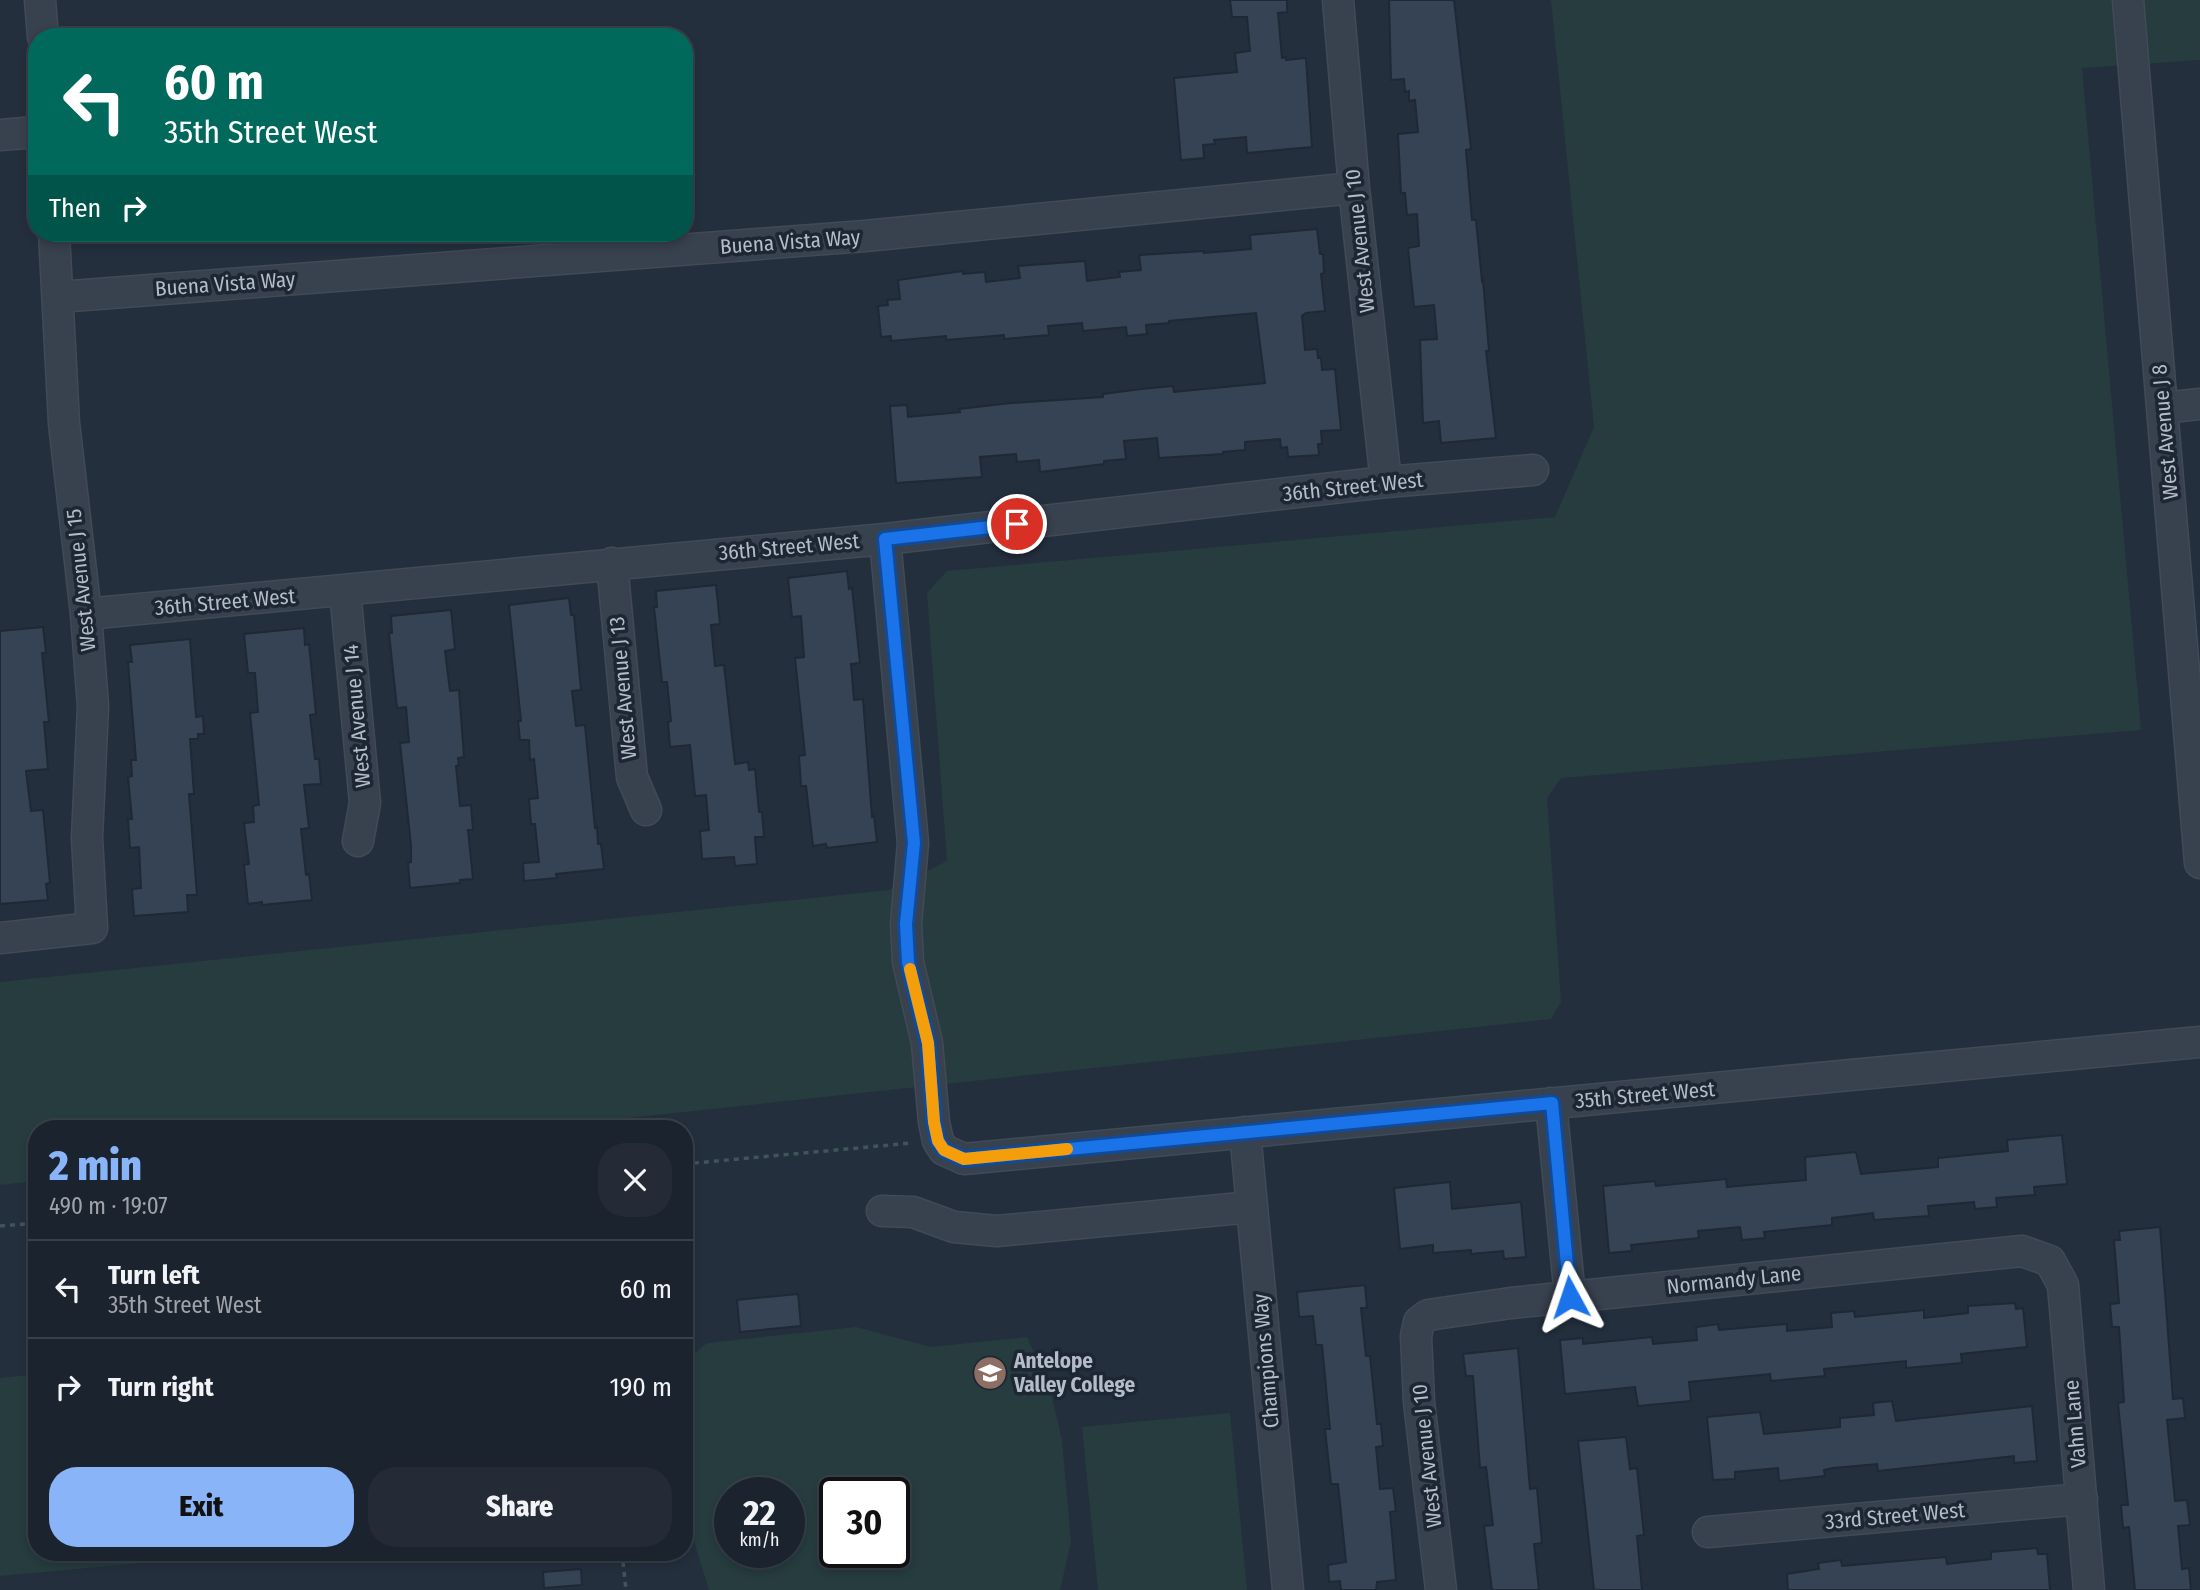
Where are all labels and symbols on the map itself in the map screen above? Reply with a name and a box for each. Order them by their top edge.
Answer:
street label: West Avenue J 10 [1340,168,1380,314]
street label: Buena Vista Way [719,224,862,260]
street label: Buena Vista Way [154,266,297,302]
street label: West Avenue J 8 [2146,363,2184,501]
street label: 36th Street West [1281,467,1425,507]
pin [987,494,1047,554]
street label: West Avenue J 15 [61,507,101,653]
street label: 36th Street West [718,528,861,566]
street label: 36th Street West [154,583,297,621]
street label: West Avenue J 13 [604,616,642,760]
street label: West Avenue J 14 [338,643,376,789]
street label: 35th Street West [1574,1076,1716,1114]
position arrow [1533,1260,1607,1334]
street label: Normandy Lane [1665,1260,1803,1300]
street label: Champions Way [1247,1292,1285,1429]
place label: Antelope Valley College [1013,1348,1135,1398]
school or university icon: Antelope Valley College [971,1354,1009,1392]
street label: Vahn Lane [2058,1379,2092,1469]
street label: West Avenue J 10 [1407,1383,1447,1529]
speed limit sign: 30 [819,1477,910,1568]
street label: 33rd Street West [1824,1497,1966,1535]

